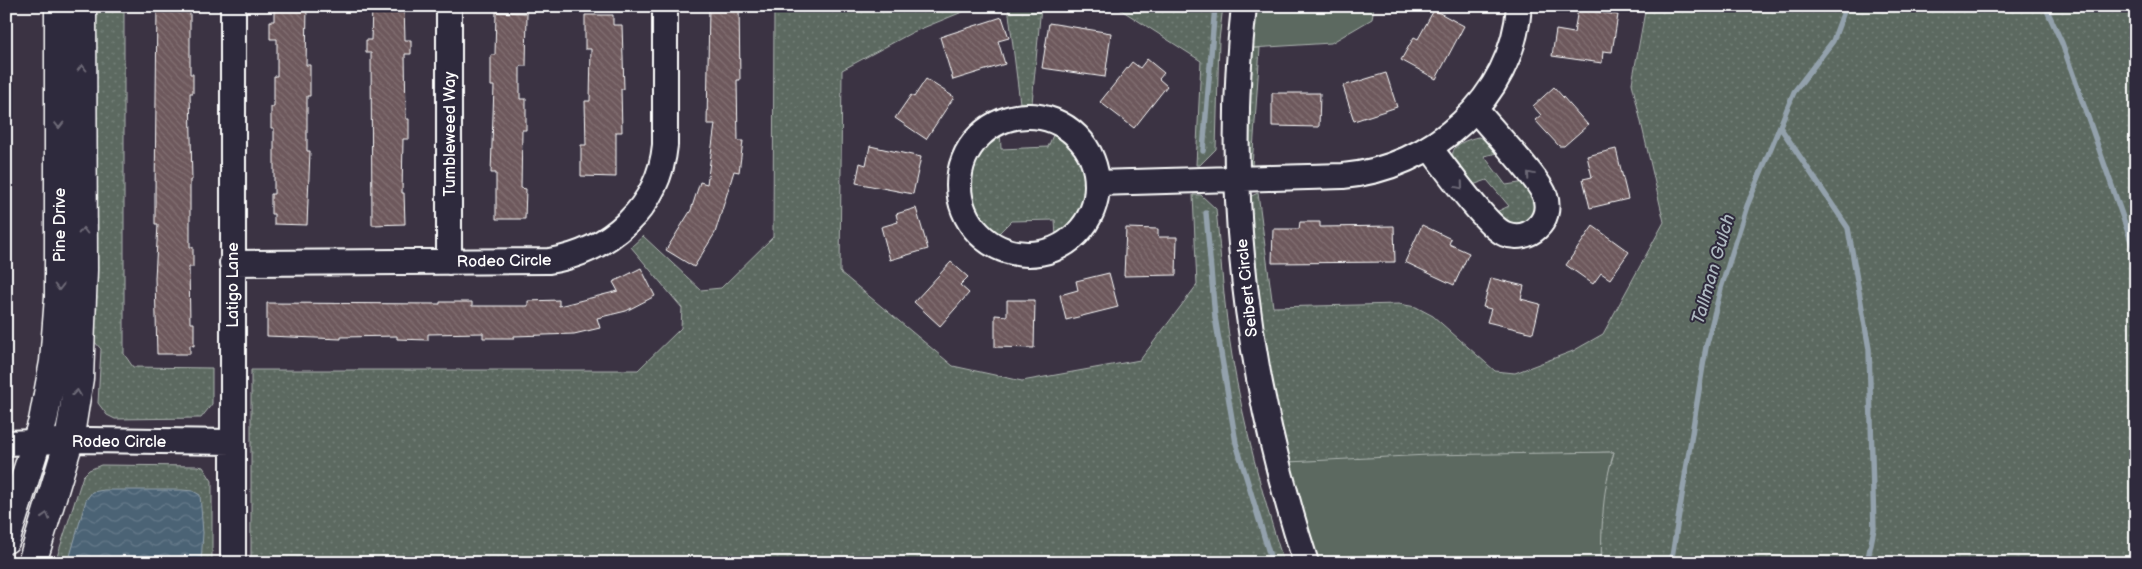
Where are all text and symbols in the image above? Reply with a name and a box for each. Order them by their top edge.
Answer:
one-way arrow [77,64,87,72]
street label: Tumbleweed Way [441,71,460,197]
one-way arrow [54,122,64,129]
one-way arrow [1527,171,1536,180]
one-way arrow [1455,180,1463,189]
street label: Pine Drive [51,187,70,262]
water label: Tallman Gulch [1688,211,1739,327]
one-way arrow [78,227,88,234]
street label: Seibert Circle [1233,237,1262,338]
street label: Latigo Lane [224,242,243,328]
street label: Rodeo Circle [457,251,552,272]
one-way arrow [54,284,64,292]
one-way arrow [71,389,82,397]
street label: Rodeo Circle [72,433,167,452]
one-way arrow [41,512,51,521]

